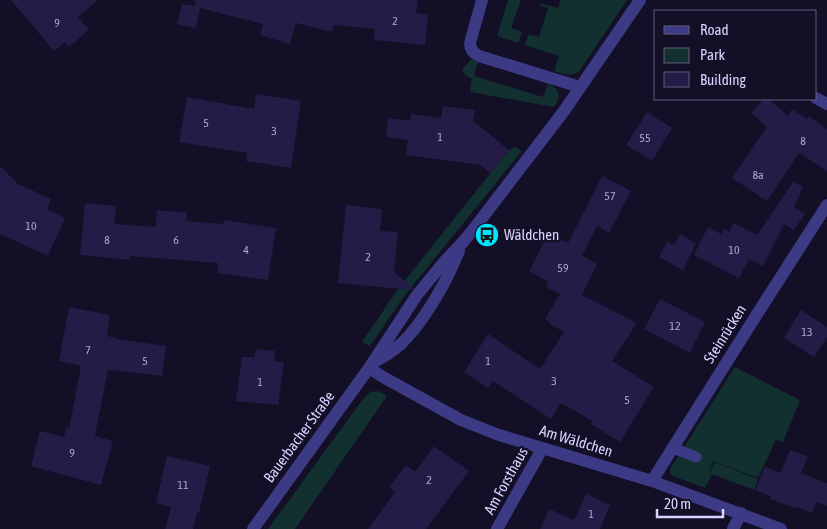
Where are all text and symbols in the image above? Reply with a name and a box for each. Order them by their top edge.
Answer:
legend [654,10,817,100]
house number: 2 [392,14,398,28]
house number: 9 [54,16,60,30]
text: Road [700,21,729,38]
text: Park [700,46,725,63]
text: Building [700,71,746,88]
house number: 5 [203,116,209,130]
house number: 3 [271,124,277,138]
house number: 1 [437,130,443,144]
house number: 55 [639,131,651,145]
house number: 8 [800,134,806,148]
house number: 8a [752,168,764,182]
house number: 57 [604,189,616,203]
house number: 10 [25,219,37,233]
bus stop icon: Wäldchen [474,222,500,248]
place label: Wäldchen [504,226,559,243]
house number: 8 [104,233,110,247]
house number: 6 [173,233,179,247]
house number: 4 [243,243,249,257]
house number: 10 [728,243,740,257]
house number: 2 [365,250,371,264]
house number: 59 [557,261,569,275]
street label: Steinrücken [700,301,749,366]
house number: 12 [669,319,681,333]
house number: 13 [801,325,813,339]
house number: 7 [85,343,91,357]
house number: 5 [142,354,148,368]
house number: 1 [485,354,491,368]
house number: 3 [551,374,557,388]
house number: 1 [257,375,263,389]
street label: Bauerbacher Straße [260,388,337,486]
house number: 5 [624,393,630,407]
street label: Am Wäldchen [538,421,615,460]
street label: Am Forsthaus [480,444,531,517]
house number: 9 [69,446,75,460]
house number: 2 [426,473,432,487]
house number: 11 [177,478,189,492]
scale bar [657,486,723,518]
text: 20 m [664,495,691,512]
house number: 1 [588,507,594,521]

